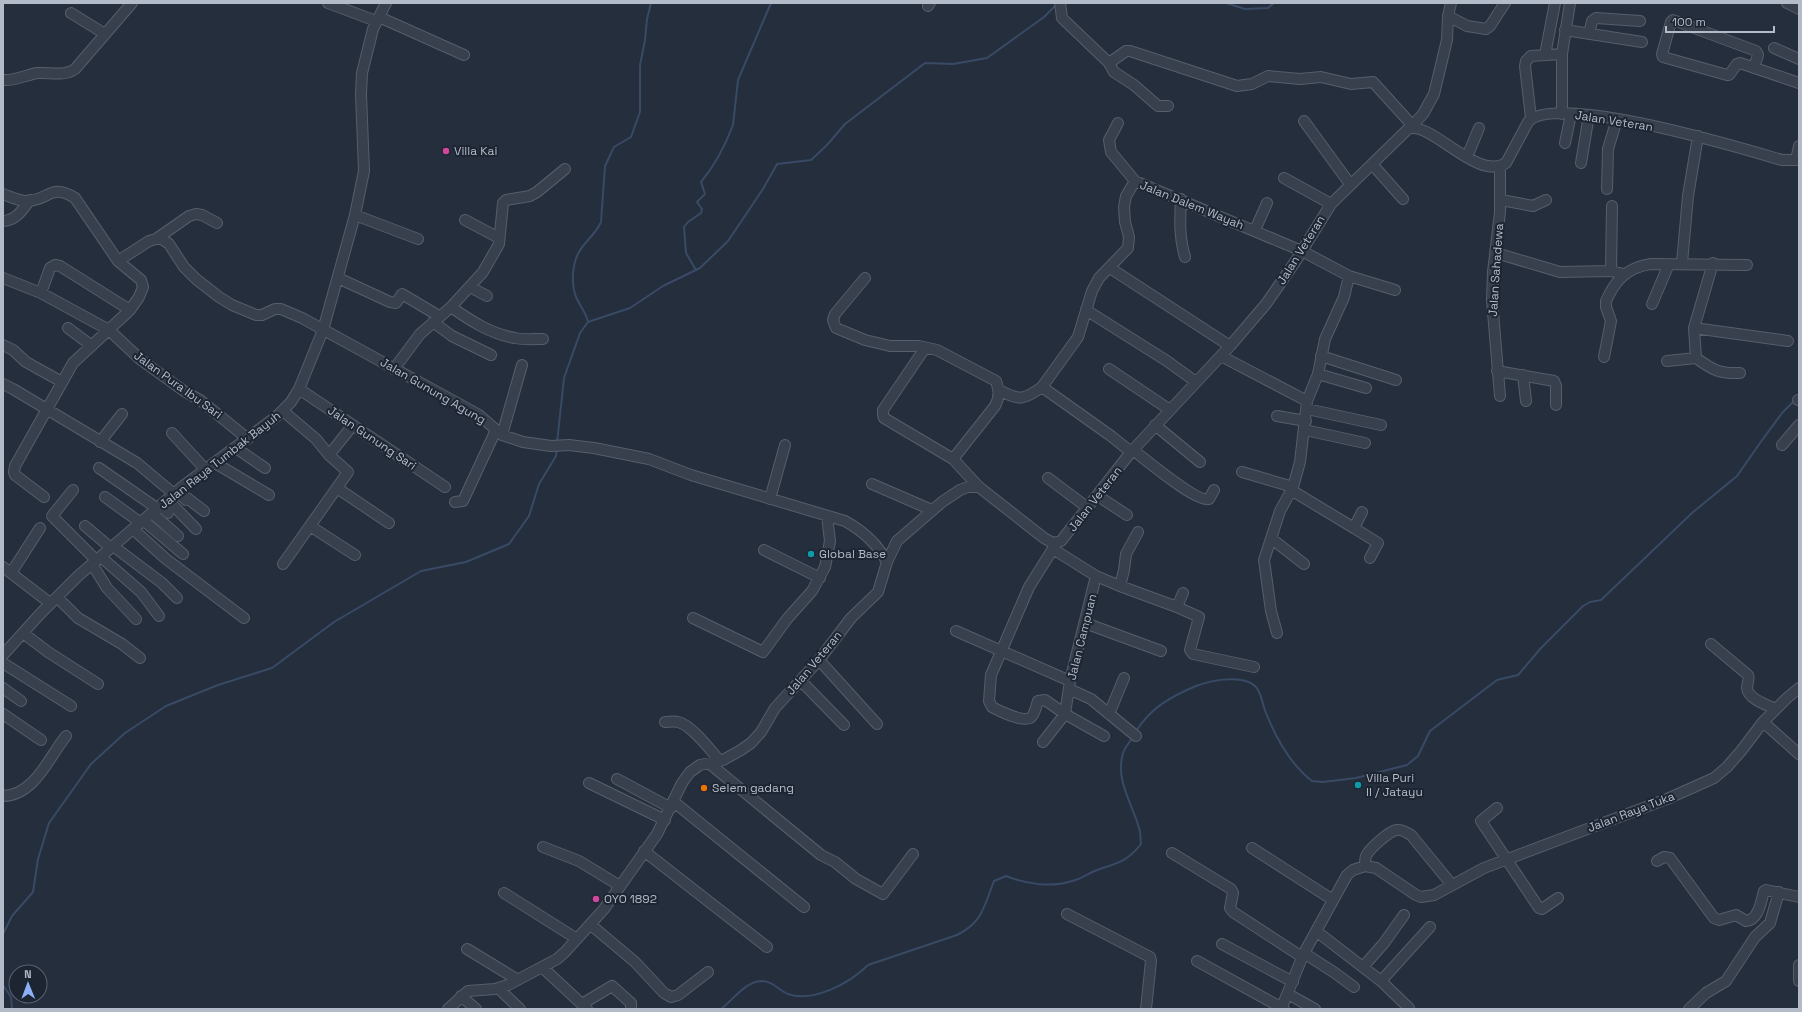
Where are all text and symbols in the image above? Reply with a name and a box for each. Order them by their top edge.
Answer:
scale bar [1666,8,1774,34]
text: 100 m [1672,14,1706,30]
street label: Jalan Veteran [1574,107,1654,135]
place label: Villa Kai [454,143,497,159]
marker: Villa Kai [441,146,451,156]
street label: Jalan Dalem Wayah [1138,177,1246,233]
street label: Jalan Veteran [1273,212,1329,288]
street label: Jalan Sahadewa [1485,223,1507,317]
street label: Jalan Pura Ibu Sari [131,347,225,423]
street label: Jalan Gunung Agung [377,354,489,428]
street label: Jalan Gunung Sari [325,402,420,474]
street label: Jalan Raya Tumbak Bayuh [156,408,284,512]
street label: Jalan Veteran [1064,463,1126,535]
place label: Global Base [819,546,886,562]
marker: Global Base [806,549,816,559]
street label: Jalan Campuan [1064,592,1100,682]
street label: Jalan Veteran [783,628,845,698]
place label: Villa Puri II / Jatayu [1366,770,1423,800]
place label: Selem gadang [712,780,794,796]
marker: Villa Puri II / Jatayu [1353,780,1363,790]
marker: Selem gadang [699,783,709,793]
street label: Jalan Raya Tuka [1585,788,1677,836]
place label: OYO 1892 [604,891,657,907]
marker: OYO 1892 [591,894,601,904]
north arrow [8,964,48,1004]
text: N [24,967,32,981]

